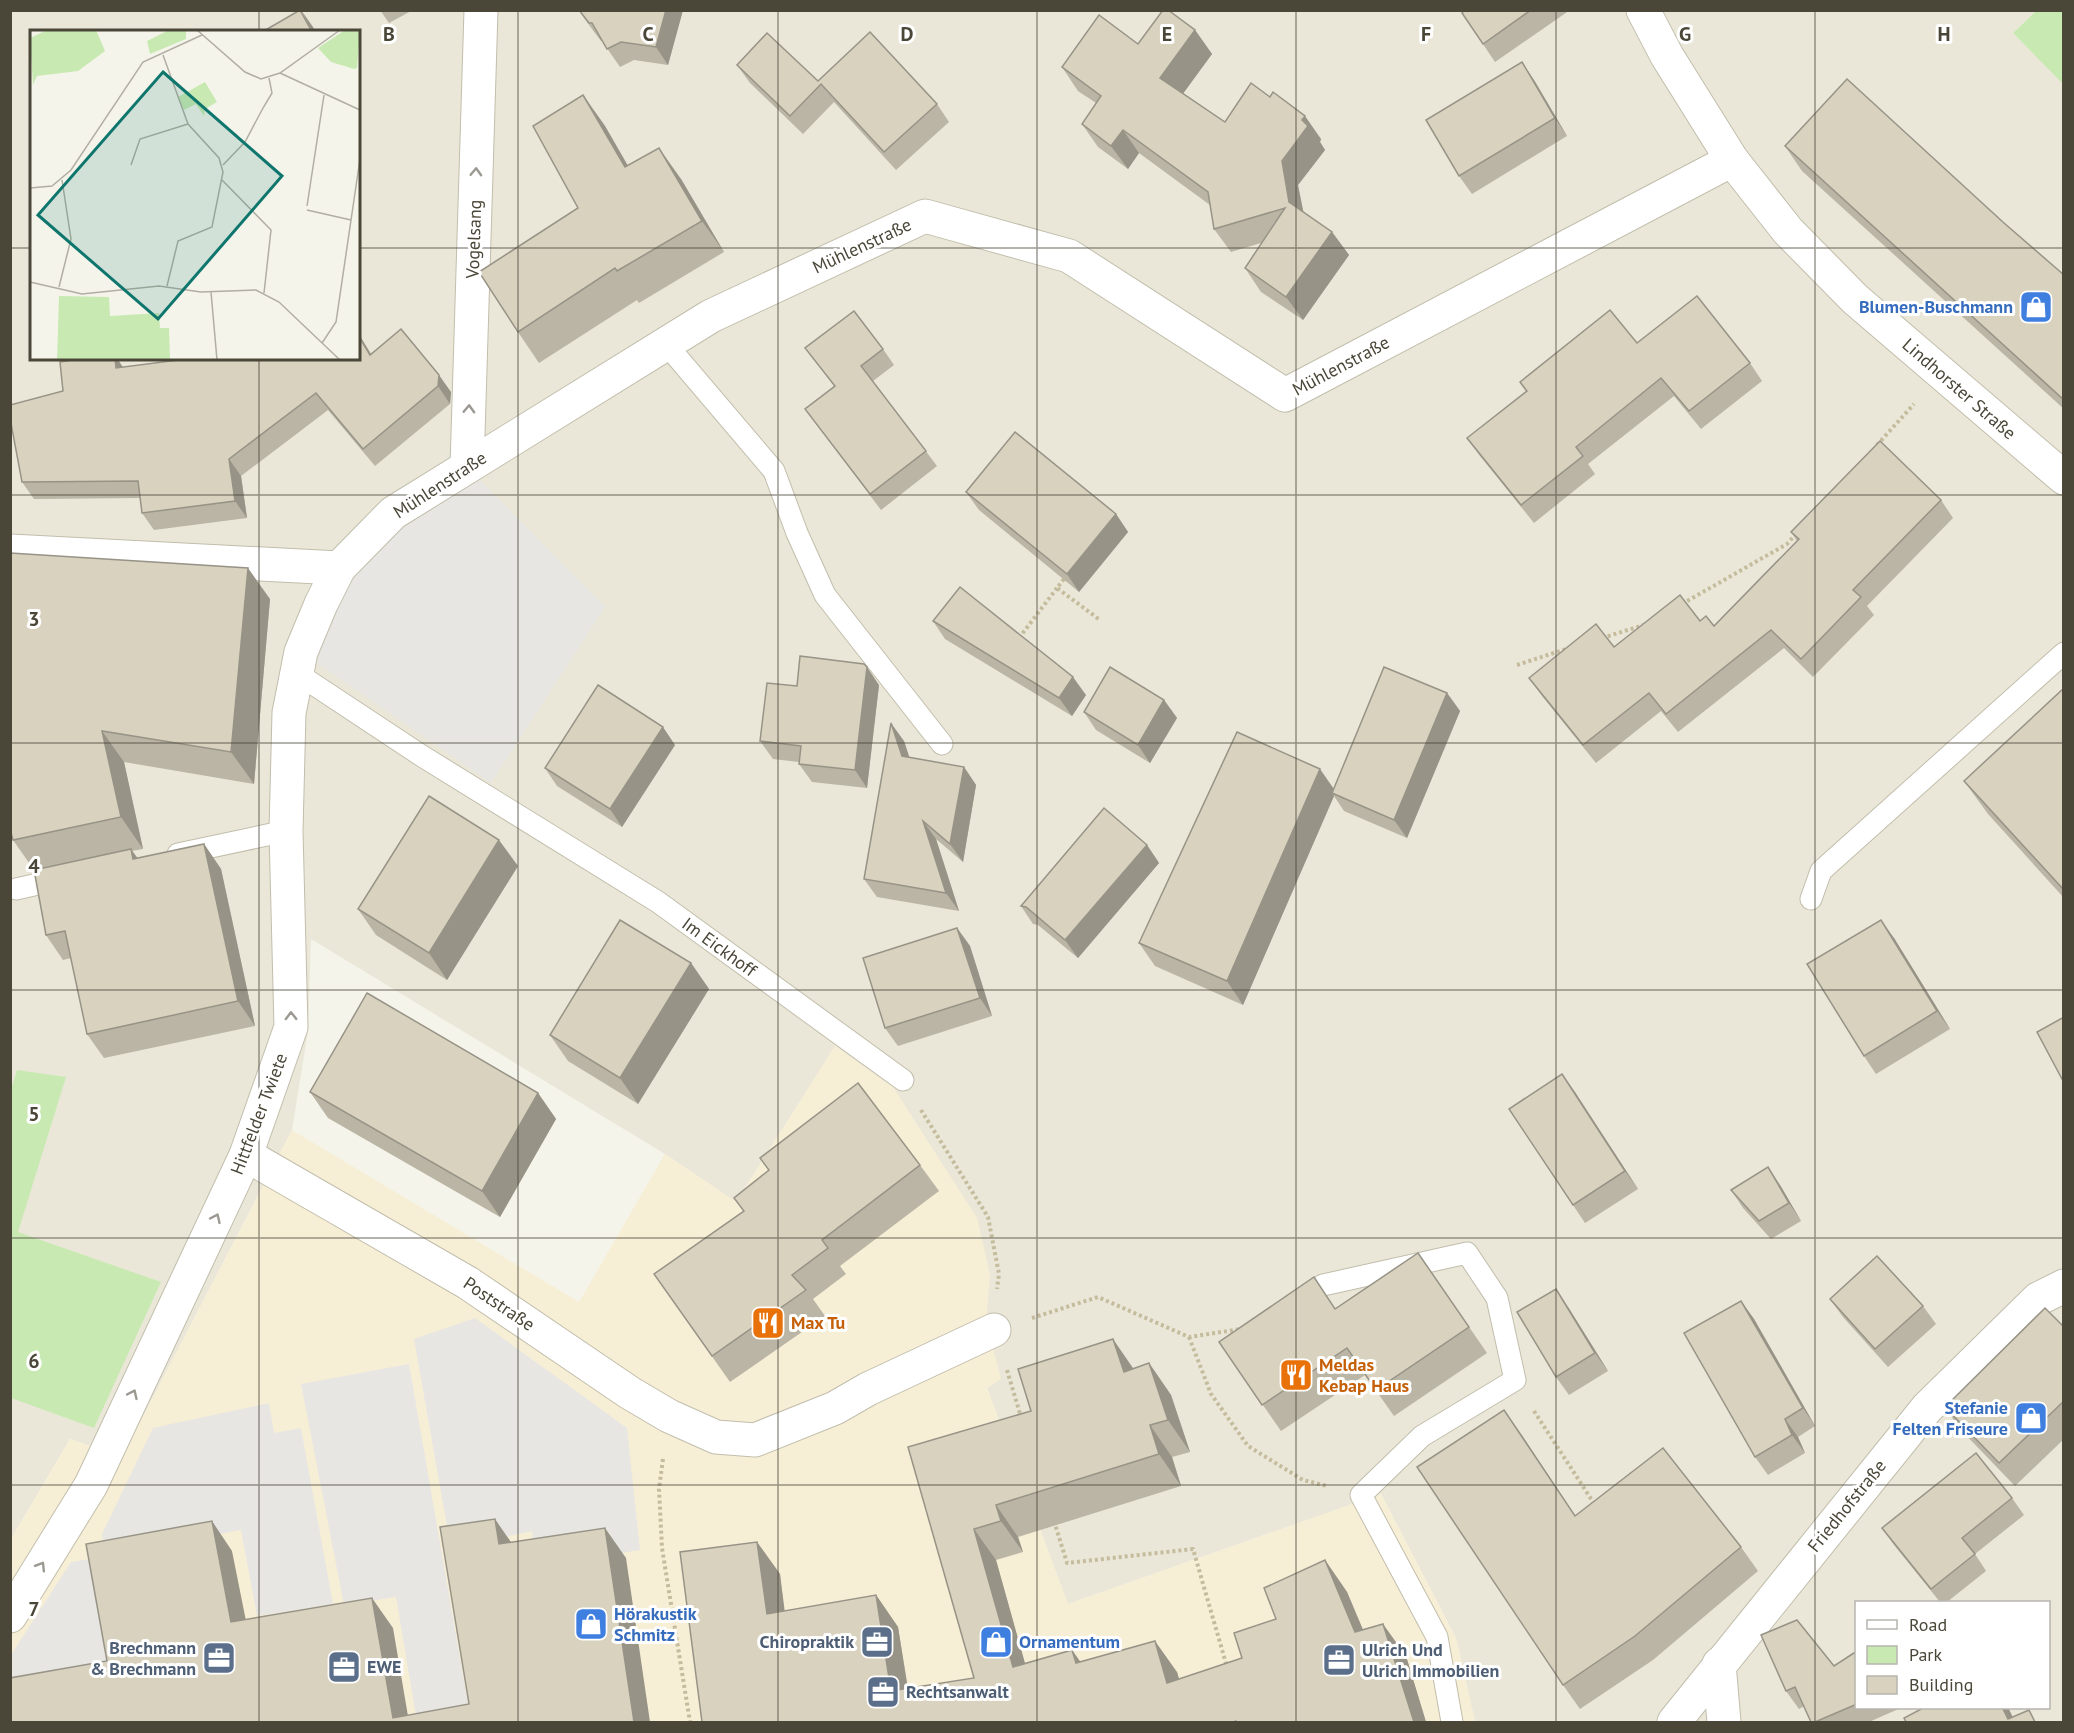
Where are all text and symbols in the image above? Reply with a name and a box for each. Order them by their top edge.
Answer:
text: B [383,21,395,47]
text: C [642,21,654,47]
text: D [901,21,914,47]
text: E [1162,21,1172,47]
text: F [1421,21,1431,47]
text: G [1679,21,1691,47]
text: H [1937,21,1951,47]
inset map [30,30,360,360]
one-way arrow [470,168,483,177]
street label: Vogelsang [461,199,486,280]
street label: Mühlenstraße [809,213,915,278]
shop icon: Blumen-Buschmann [2018,289,2054,325]
place label: Blumen-Buschmann [1859,295,2013,318]
street label: Mühlenstraße [1288,330,1393,401]
street label: Lindhorster Straße [1898,333,2021,444]
one-way arrow [463,404,475,413]
street label: Mühlenstraße [389,446,491,523]
text: 3 [28,606,40,632]
text: 4 [28,853,40,879]
street label: Im Eickhoff [677,912,762,982]
one-way arrow [284,1012,297,1021]
street label: Hittfelder Twiete [225,1050,292,1178]
text: 5 [28,1101,40,1127]
one-way arrow [208,1213,220,1224]
street label: Poststraße [459,1271,539,1336]
restaurant icon: Max Tu [750,1305,786,1341]
place label: Max Tu [791,1311,845,1334]
text: 6 [28,1348,40,1374]
place label: Meldas Kebap Haus [1319,1353,1410,1397]
restaurant icon: Meldas Kebap Haus [1278,1357,1314,1393]
one-way arrow [126,1390,138,1401]
place label: Stefanie Felten Friseure [1893,1396,2008,1440]
shop icon: Stefanie Felten Friseure [2013,1400,2049,1436]
street label: Friedhofstraße [1802,1455,1891,1557]
one-way arrow [34,1562,46,1572]
text: 7 [28,1596,40,1622]
legend [1855,1601,2050,1709]
place label: Hörakustik Schmitz [614,1602,697,1646]
shop icon: Hörakustik Schmitz [573,1606,609,1642]
text: Road [1909,1613,1947,1636]
office icon: Chiropraktik [859,1624,895,1660]
shop icon: Ornamentum [978,1624,1014,1660]
place label: Chiropraktik [760,1630,854,1653]
place label: Ornamentum [1019,1630,1120,1653]
place label: Brechmann & Brechmann [90,1636,196,1680]
place label: Ulrich Und Ulrich Immobilien [1362,1638,1499,1682]
office icon: Brechmann & Brechmann [201,1640,237,1676]
office icon: Ulrich Und Ulrich Immobilien [1321,1642,1357,1678]
text: Park [1909,1643,1942,1666]
office icon: EWE [326,1649,362,1685]
place label: EWE [367,1655,401,1678]
text: Building [1909,1673,1973,1696]
office icon: Rechtsanwalt [865,1674,901,1710]
place label: Rechtsanwalt [906,1680,1009,1703]

